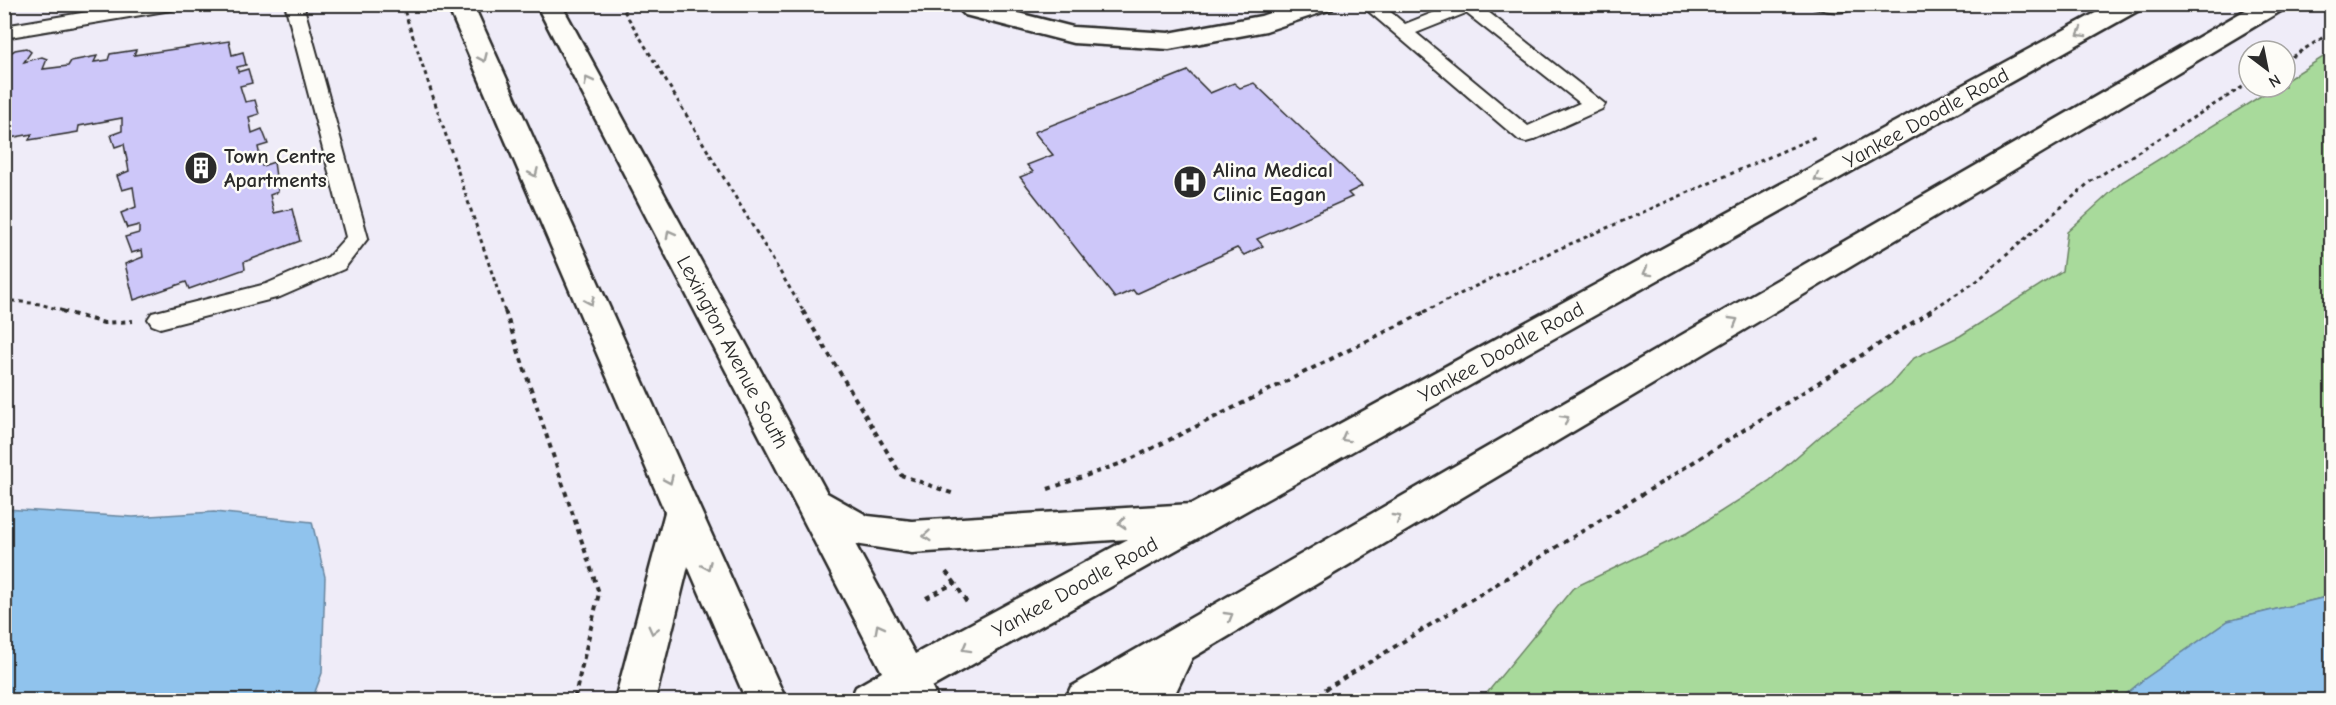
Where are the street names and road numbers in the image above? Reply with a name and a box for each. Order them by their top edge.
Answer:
street label: Yankee Doodle Road [1839,63,2013,173]
street label: Lexington Avenue South [672,251,794,453]
street label: Yankee Doodle Road [1414,297,1588,407]
street label: Yankee Doodle Road [988,532,1162,642]

